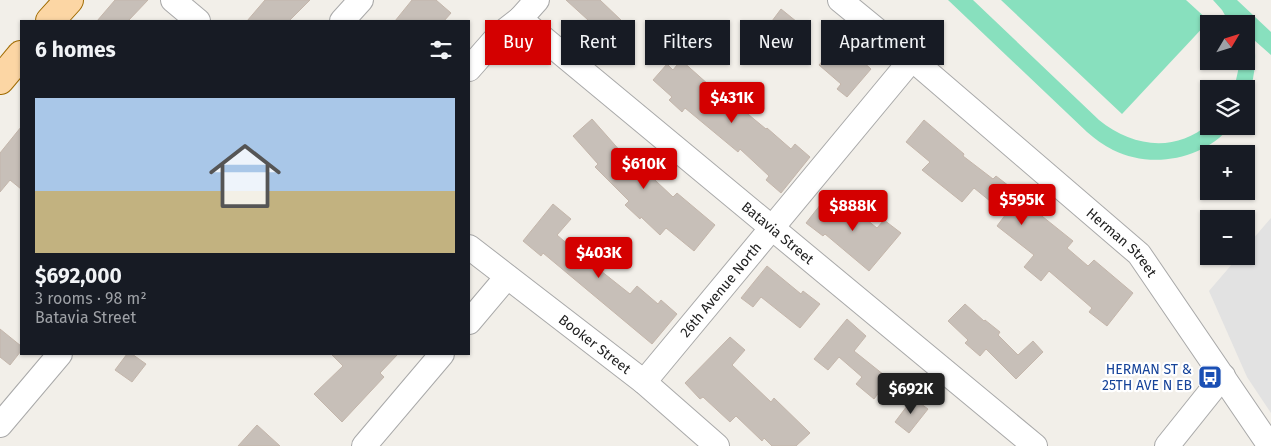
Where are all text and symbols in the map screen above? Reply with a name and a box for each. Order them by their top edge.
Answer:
north arrow [1200,15,1255,70]
map controls [1200,15,1255,265]
chip: Buy [485,20,551,65]
chip: Rent [561,20,635,65]
chip: Filters [645,20,730,65]
chip: New [740,20,811,65]
chip: Apartment [821,20,944,65]
icon: filters [427,36,455,64]
text: 6 homes [35,37,116,63]
button: layers [1200,80,1255,135]
pin: $431K [697,82,767,124]
text: $431K [710,88,754,107]
icon: home [200,131,290,221]
button: + [1200,145,1255,200]
pin: $610K [609,148,679,190]
text: $610K [622,154,666,173]
pin: $595K [987,184,1057,226]
pin: $888K [818,190,888,232]
text: $595K [1000,190,1044,209]
text: $888K [830,196,876,215]
street label: Batavia Street [738,198,818,269]
street label: Herman Street [1083,205,1161,281]
button: − [1200,210,1255,265]
pin: $403K [564,236,634,279]
street label: 26th Avenue North [677,239,765,341]
text: $403K [576,243,622,262]
text: $692,000 [35,263,122,289]
text: 3 rooms · 98 m² [35,289,147,308]
text: Batavia Street [35,308,136,327]
street label: Booker Street [555,311,635,378]
place label: HERMAN ST & 25TH AVE N EB [1102,361,1192,394]
bus stop icon: HERMAN ST & 25TH AVE N EB [1197,364,1223,390]
pin: $692K [876,372,946,415]
text: $692K [889,379,933,398]

